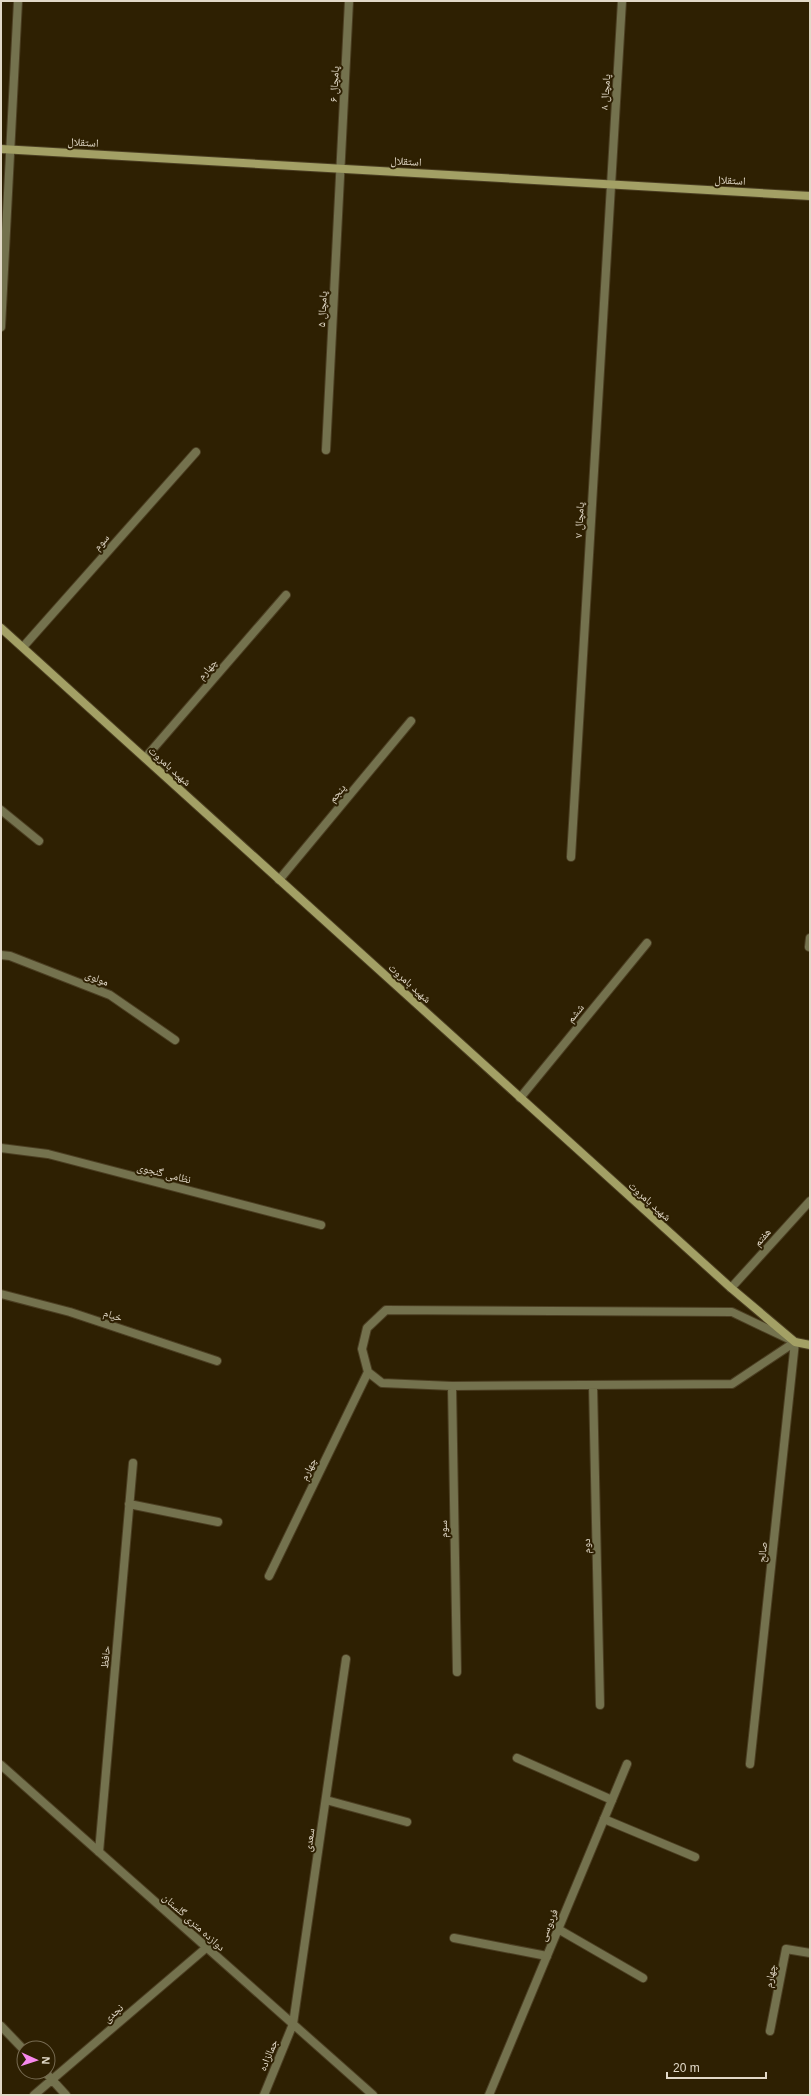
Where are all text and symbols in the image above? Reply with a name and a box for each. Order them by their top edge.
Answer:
street label: پامچال ۶ [327,65,342,102]
street label: پامچال ۸ [598,73,613,111]
street label: استقلال [67,135,99,150]
street label: استقلال [390,154,422,169]
street label: استقلال [714,173,746,188]
street label: پامچال ۵ [315,290,330,327]
street label: پامچال ۷ [572,501,587,538]
street label: سوم [91,531,112,553]
street label: چهارم [195,656,220,683]
street label: شهید بامروت [146,744,194,788]
street label: پنجم [326,781,350,806]
street label: شهید بامروت [386,961,434,1005]
street label: مولوی [83,968,111,989]
street label: ششم [564,1001,588,1026]
street label: نظامی گنجوی [135,1160,192,1186]
street label: شهید بامروت [626,1179,674,1223]
street label: هفتم [751,1225,775,1250]
street label: خیام [102,1306,124,1325]
street label: چهارم [297,1456,319,1483]
street label: سوم [437,1520,450,1538]
street label: دوم [580,1538,593,1554]
street label: صالح [755,1541,770,1563]
street label: حافظ [98,1645,112,1669]
street label: سعدی [301,1827,318,1853]
street label: دوازده متری گلستان [160,1891,228,1954]
street label: فردوسی [536,1907,561,1943]
street label: چهارم [762,1963,779,1989]
street label: نجدی [101,2001,126,2026]
street label: جمالزاده [256,2038,280,2072]
north arrow [16,2040,56,2080]
scale bar [667,2054,766,2080]
text: N [40,2056,52,2065]
text: 20 m [673,2061,700,2075]

